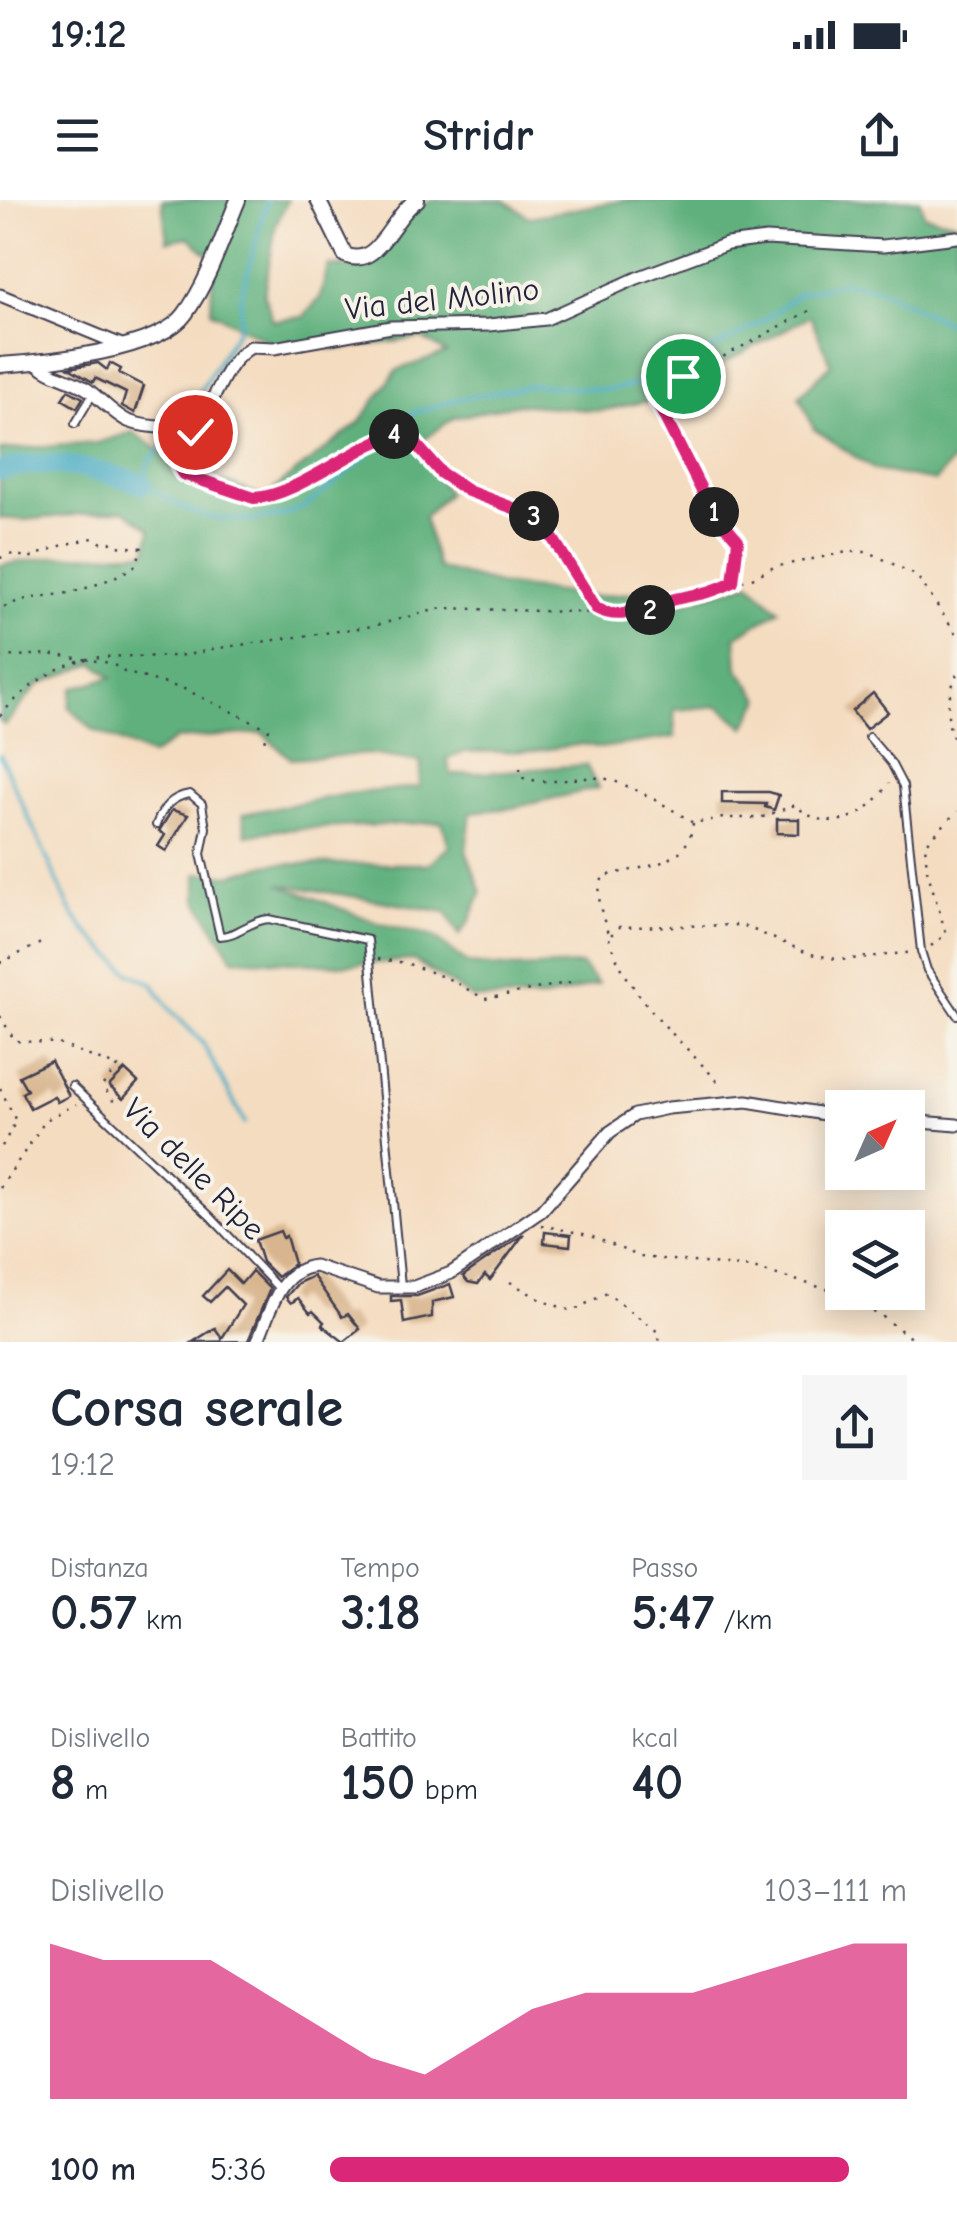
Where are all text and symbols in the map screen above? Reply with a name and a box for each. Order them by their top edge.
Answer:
text: 19:12 [50,13,127,57]
icon: menu [50,108,105,163]
icon: share [852,108,907,163]
text: Stridr [423,109,534,161]
street label: Via del Molino [343,270,541,328]
pin [641,334,726,419]
icon: arrive [656,349,711,404]
pin [153,390,238,475]
icon: check [168,405,223,460]
pin: 4 [369,409,419,459]
text: 4 [387,418,401,450]
pin: 1 [689,487,739,537]
pin: 3 [509,491,559,541]
text: 1 [708,496,720,528]
text: 3 [527,500,541,532]
pin: 2 [625,585,675,635]
text: 2 [643,594,657,626]
north arrow [825,1090,925,1190]
map controls [825,1090,925,1310]
street label: Via delle Ripe [116,1091,272,1247]
button: layers [825,1210,925,1310]
button: share [802,1375,907,1480]
text: Corsa serale [50,1376,343,1440]
text: 19:12 [50,1446,115,1483]
text: Distanza [50,1552,149,1584]
text: Tempo [341,1552,420,1584]
text: Passo [631,1552,698,1584]
text: 0.57 [50,1584,137,1642]
text: 3:18 [341,1584,421,1642]
text: 5:47 [631,1584,714,1642]
text: km [137,1604,183,1636]
text: /km [714,1604,772,1636]
text: Dislivello [50,1722,150,1754]
text: Battito [341,1722,417,1754]
text: kcal [631,1722,678,1754]
text: 8 [50,1754,76,1812]
text: 150 [341,1754,415,1812]
text: 40 [631,1754,683,1812]
text: m [76,1774,108,1806]
text: bpm [415,1774,478,1806]
text: Dislivello [50,1872,165,1909]
text: 103–111 m [764,1872,907,1909]
text: 100 m [50,2151,136,2188]
text: 5:36 [210,2151,267,2188]

